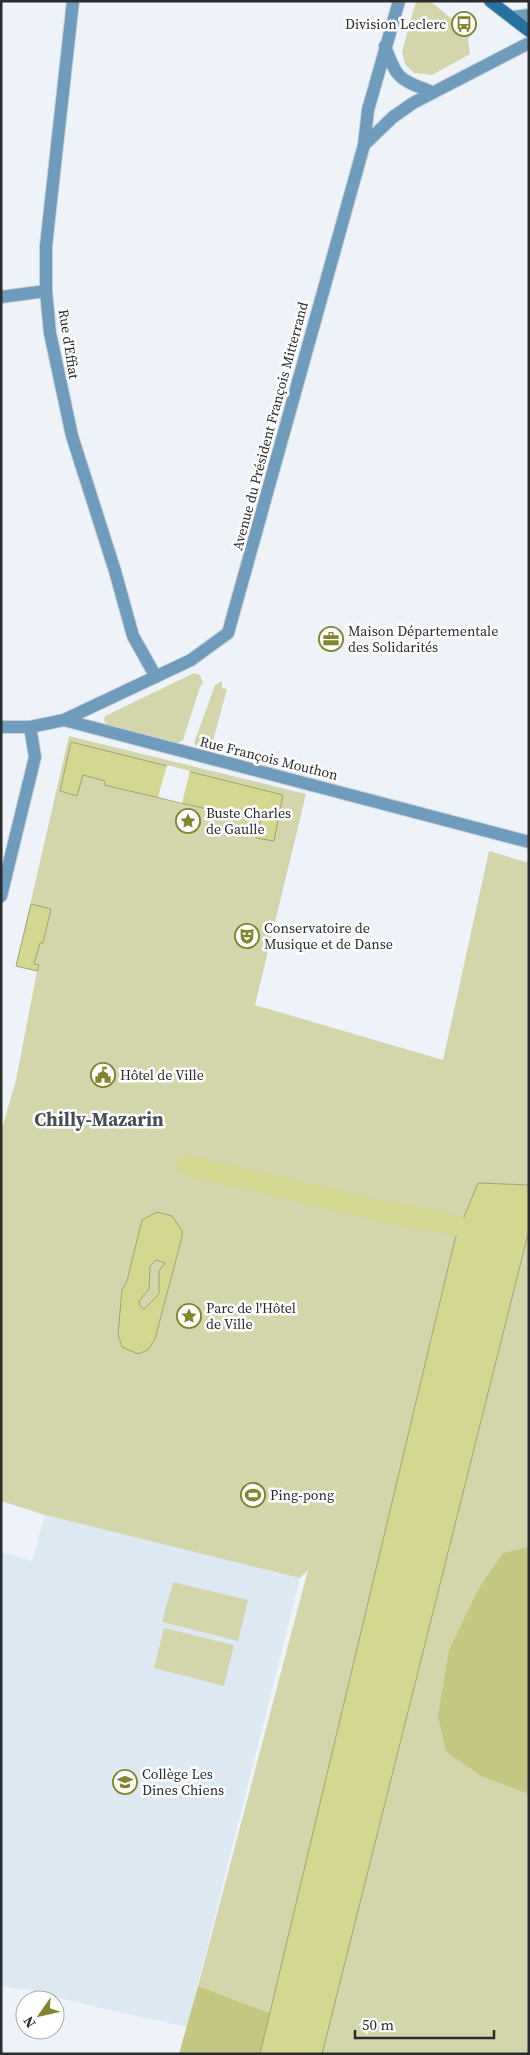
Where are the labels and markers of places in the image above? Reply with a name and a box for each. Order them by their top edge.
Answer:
bus stop icon: Division Leclerc [451,11,477,37]
place label: Division Leclerc [345,14,446,34]
place label: Maison Départementale des Solidarités [348,621,498,657]
office icon: Maison Départementale des Solidarités [318,626,344,652]
place label: Buste Charles de Gaulle [206,803,291,839]
place icon: Buste Charles de Gaulle [175,808,201,834]
place label: Conservatoire de Musique et de Danse [264,918,393,954]
theatre icon: Conservatoire de Musique et de Danse [234,923,260,949]
public building icon: Hôtel de Ville [90,1062,116,1088]
place label: Hôtel de Ville [120,1065,204,1085]
place label: Parc de l'Hôtel de Ville [206,1298,296,1334]
place icon: Parc de l'Hôtel de Ville [176,1303,202,1329]
sports icon: Ping-pong [240,1482,266,1508]
place label: Ping-pong [270,1485,334,1505]
place label: Collège Les Dines Chiens [142,1764,224,1800]
school or university icon: Collège Les Dines Chiens [112,1769,138,1795]

